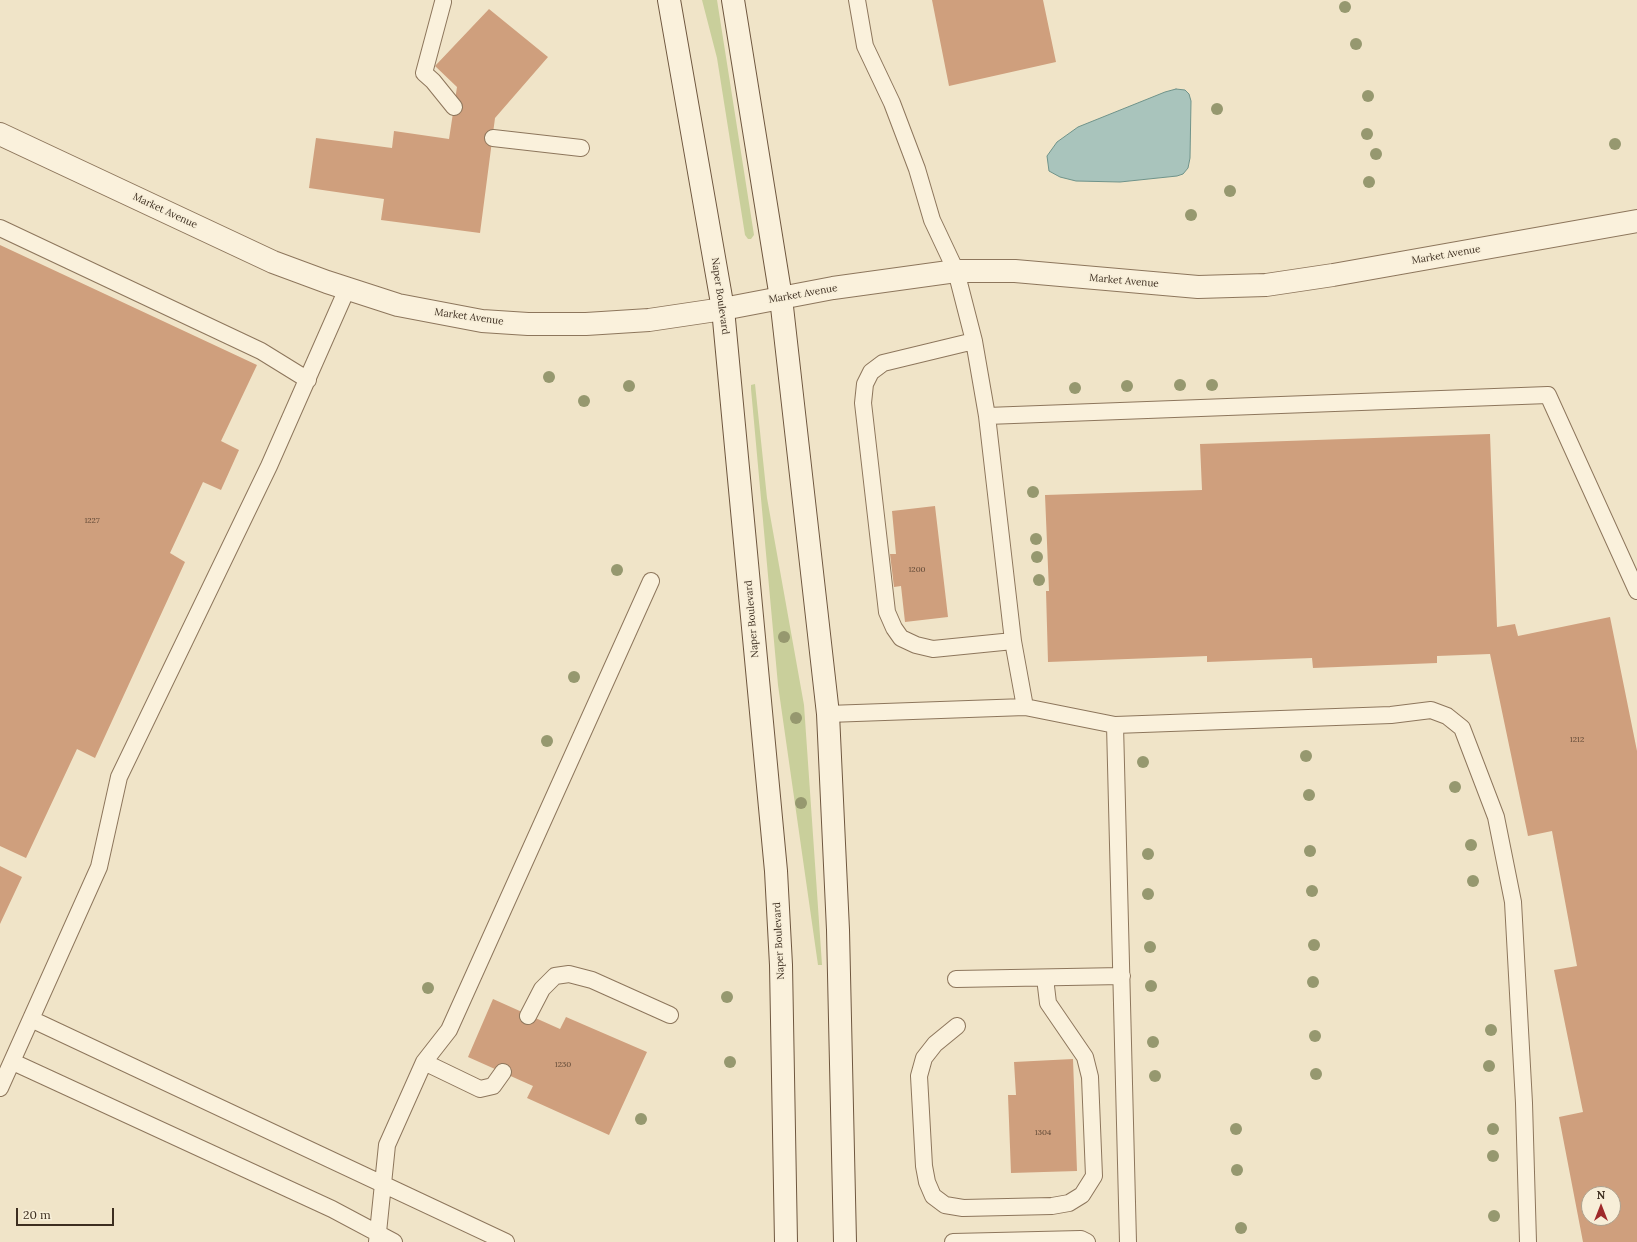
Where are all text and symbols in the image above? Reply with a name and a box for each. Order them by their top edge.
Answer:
street label: Market Avenue [131,191,199,231]
street label: Market Avenue [1411,243,1481,267]
street label: Naper Boulevard [709,257,731,335]
street label: Market Avenue [1089,272,1159,290]
street label: Market Avenue [768,282,838,306]
street label: Market Avenue [434,306,504,328]
house number: 1227 [84,516,100,526]
house number: 1200 [908,565,926,575]
street label: Naper Boulevard [743,580,761,658]
house number: 1212 [1570,735,1584,745]
street label: Naper Boulevard [771,902,787,980]
house number: 1230 [555,1060,571,1070]
house number: 1304 [1035,1128,1051,1138]
north arrow [1581,1186,1621,1226]
text: N [1597,1188,1605,1202]
scale bar [18,1200,116,1226]
text: 20 m [23,1207,51,1222]

